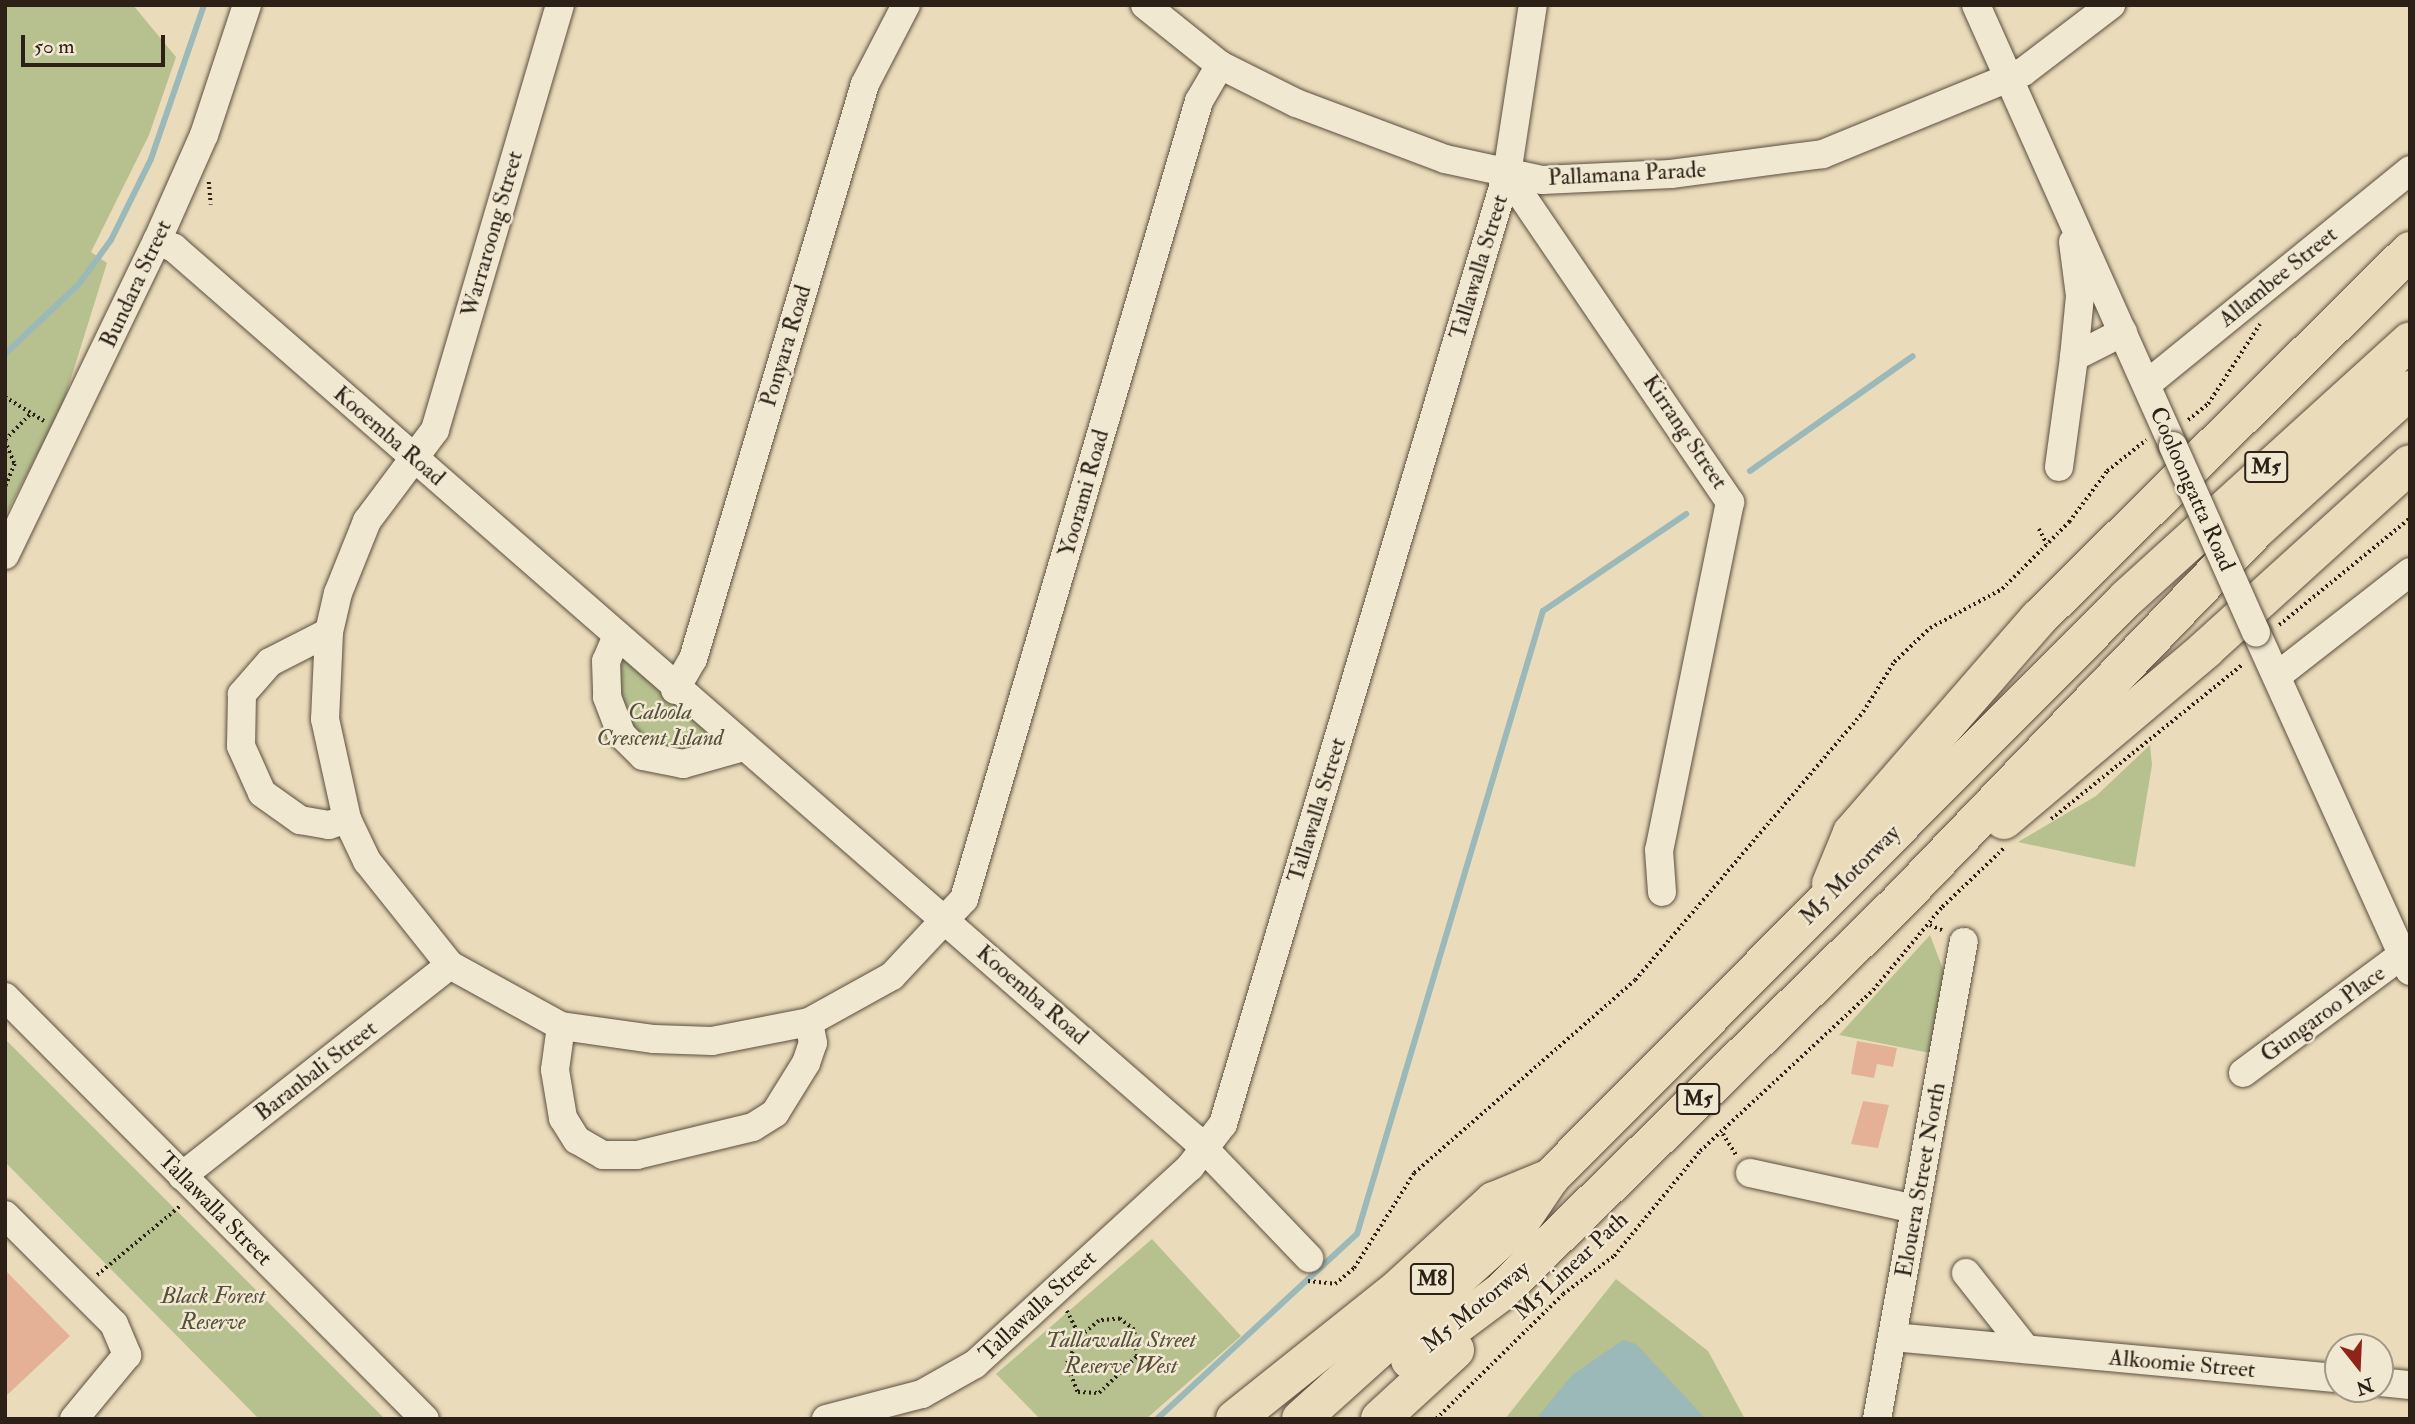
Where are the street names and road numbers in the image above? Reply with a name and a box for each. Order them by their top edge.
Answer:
street label: Warraroong Street [455,148,529,320]
street label: Pallamana Parade [1547,156,1707,192]
street label: Tallawalla Street [1444,191,1514,343]
street label: Bundara Street [94,216,178,352]
street label: Allambee Street [2213,221,2343,333]
street label: Ponyara Road [754,282,818,410]
street label: Kirrang Street [1637,369,1733,495]
street label: Kooemba Road [328,380,450,492]
street label: Cooloongatta Road [2143,403,2241,575]
street label: Yoorami Road [1053,426,1115,560]
road number: M5 [2243,449,2289,484]
street label: Tallawalla Street [1282,734,1352,886]
street label: M5 Motorway [1794,819,1906,931]
street label: Kooemba Road [971,939,1093,1051]
street label: Gungaroo Place [2255,960,2391,1068]
street label: Baranbali Street [249,1015,383,1127]
street label: Elouera Street North [1890,1080,1952,1280]
road number: M5 [1675,1082,1721,1116]
street label: Tallawalla Street [152,1146,278,1272]
street label: M5 Linear Path [1508,1206,1634,1326]
street label: Tallawalla Street [974,1245,1102,1367]
street label: M5 Motorway [1417,1255,1535,1359]
road number: M8 [1409,1262,1455,1296]
street label: Alkoomie Street [2108,1344,2256,1384]

